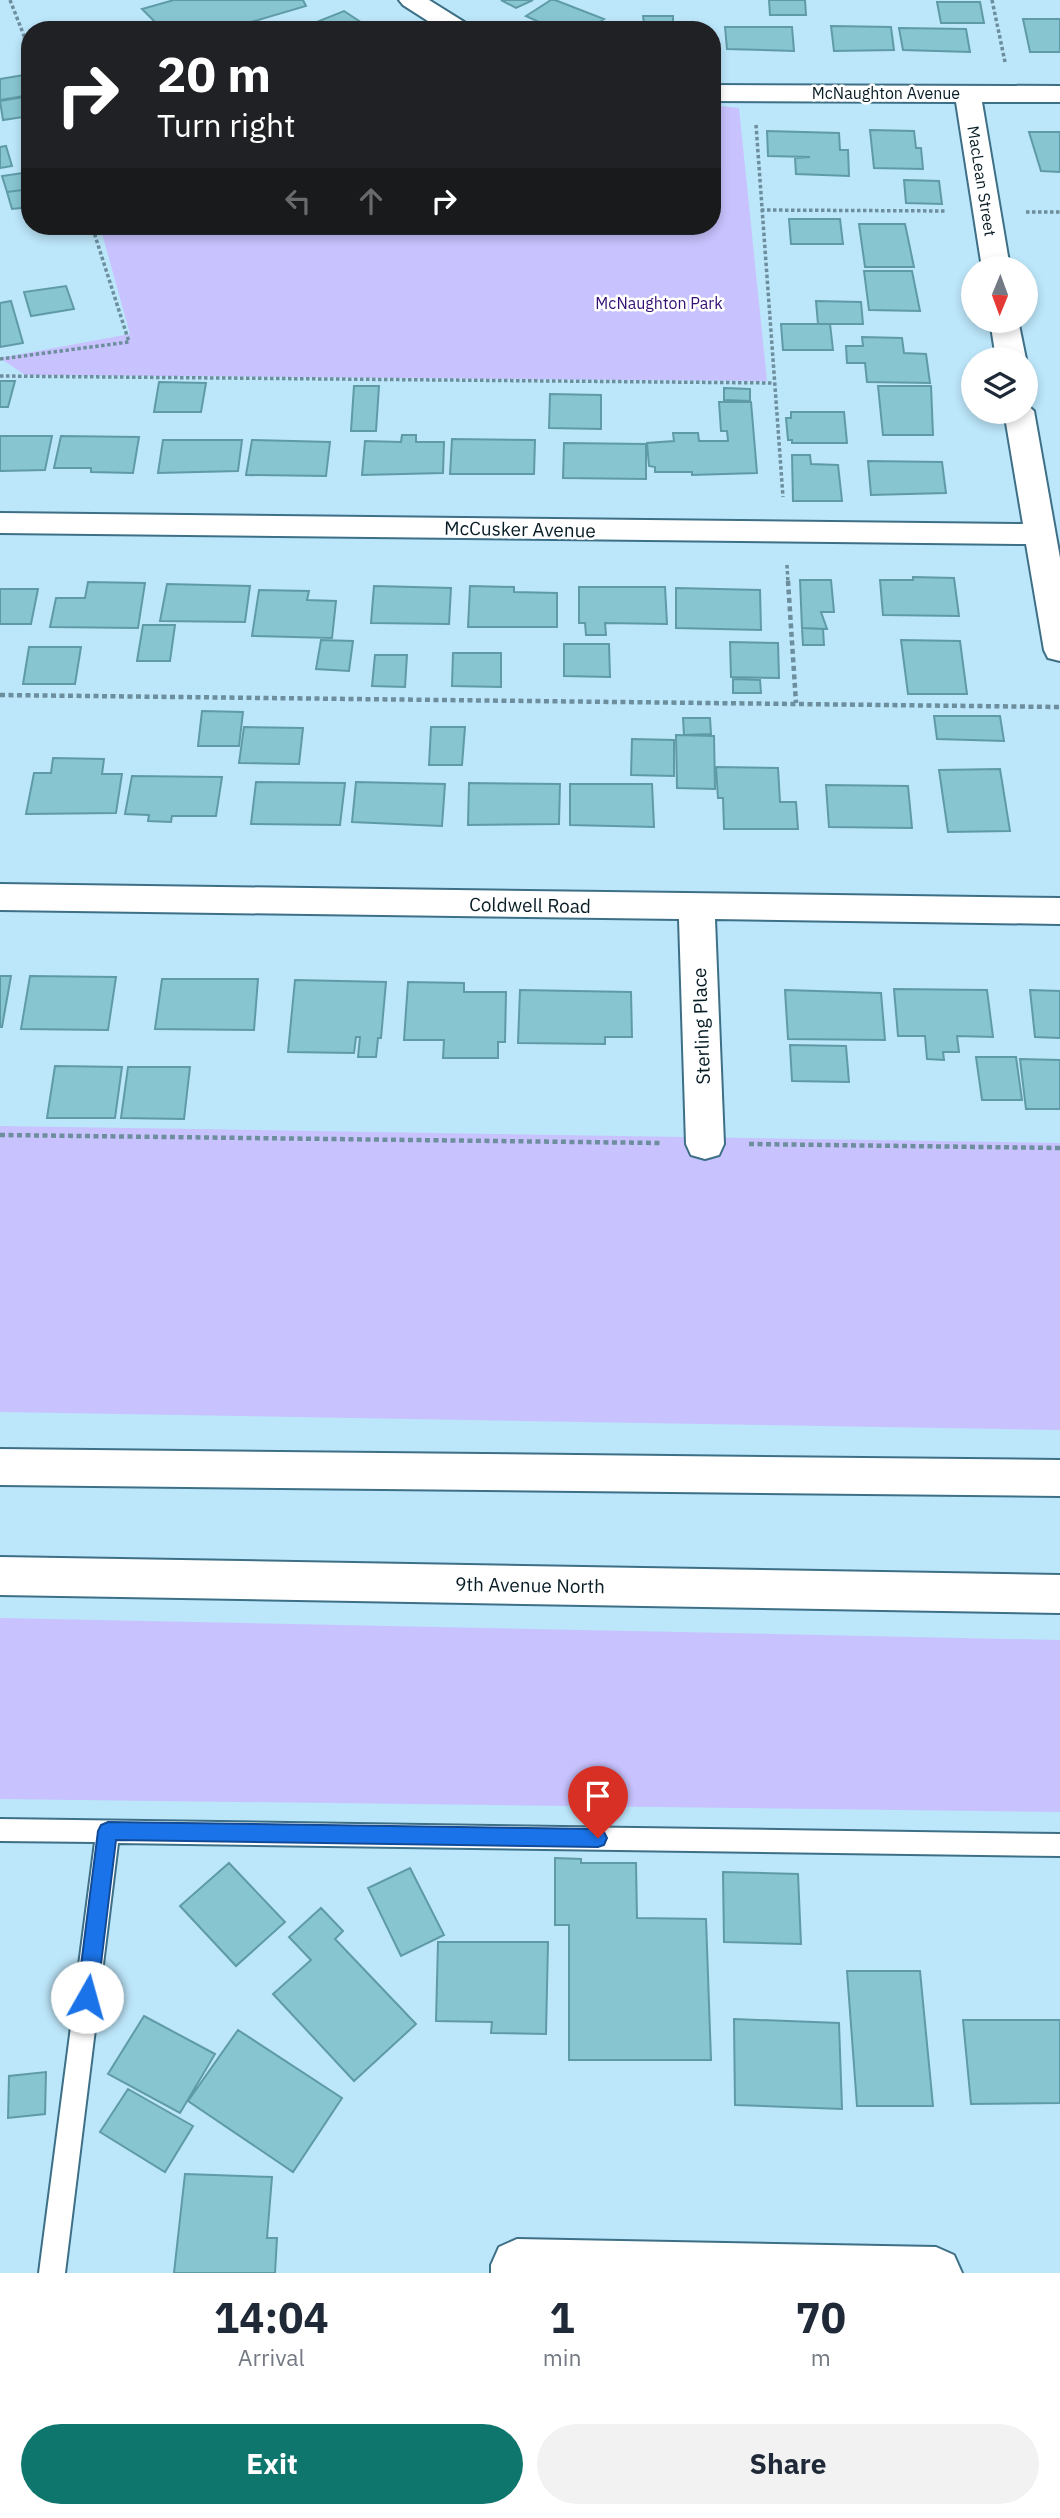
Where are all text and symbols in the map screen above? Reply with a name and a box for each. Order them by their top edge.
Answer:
text: 20 m [157,42,271,105]
icon: right [42,49,133,140]
street label: McNaughton Avenue [812,83,960,103]
text: Turn right [157,104,295,146]
street label: MacLean Street [963,124,1001,238]
icon: left [279,182,317,220]
icon: ahead [352,182,390,220]
icon: right [425,182,463,220]
north arrow [961,256,1038,332]
map controls [961,256,1038,424]
park label: McNaughton Park [595,293,723,313]
button: layers [961,347,1038,424]
street label: McCusker Avenue [444,516,596,542]
street label: Coldwell Road [469,892,591,918]
street label: Sterling Place [687,967,715,1085]
street label: 9th Avenue North [455,1572,605,1598]
pin [568,1766,628,1838]
icon: arrive [579,1777,617,1815]
position arrow [50,1960,124,2034]
text: 14:04 [214,2290,329,2345]
text: 1 [550,2290,575,2345]
text: 70 [796,2290,846,2345]
text: Arrival [238,2342,305,2372]
text: min [543,2342,582,2372]
text: m [811,2342,831,2372]
button: Exit [21,2424,523,2504]
button: Share [537,2424,1039,2504]

